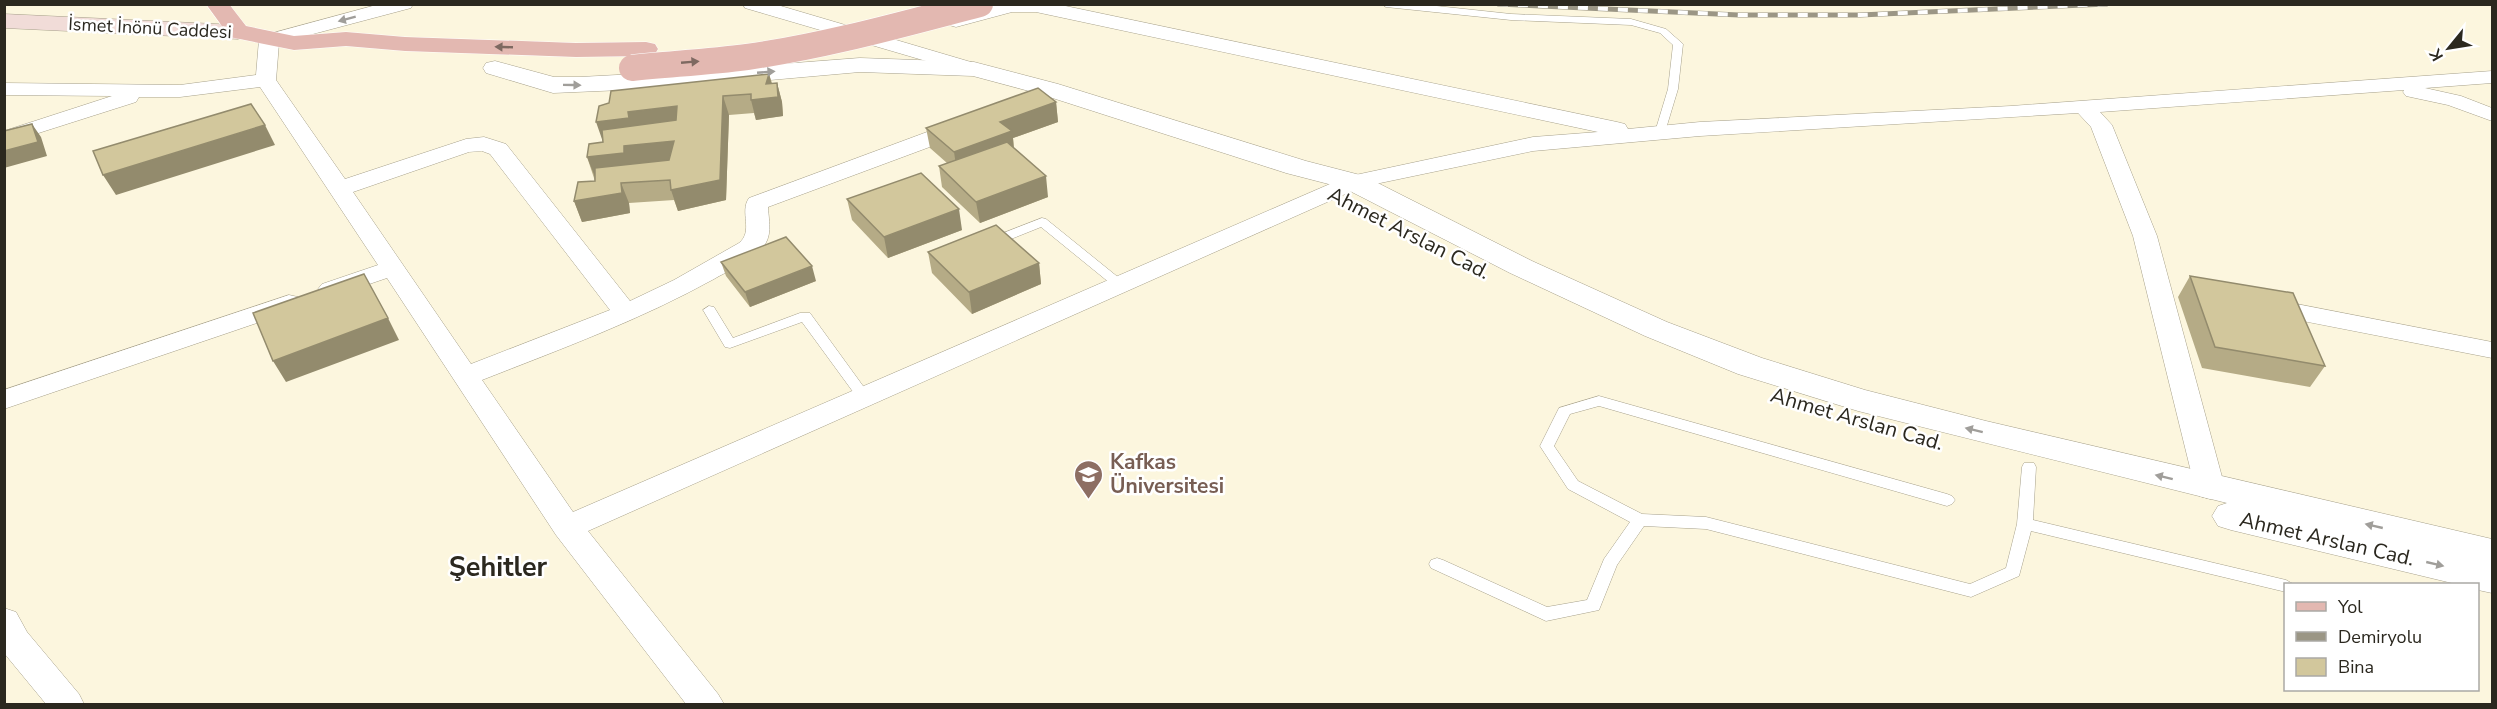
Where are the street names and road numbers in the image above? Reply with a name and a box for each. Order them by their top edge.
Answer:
street label: İsmet İnönü Caddesi [68,12,232,44]
street label: Ahmet Arslan Cad. [1323,180,1495,286]
street label: Ahmet Arslan Cad. [1767,381,1947,457]
street label: Ahmet Arslan Cad. [2237,505,2417,573]

